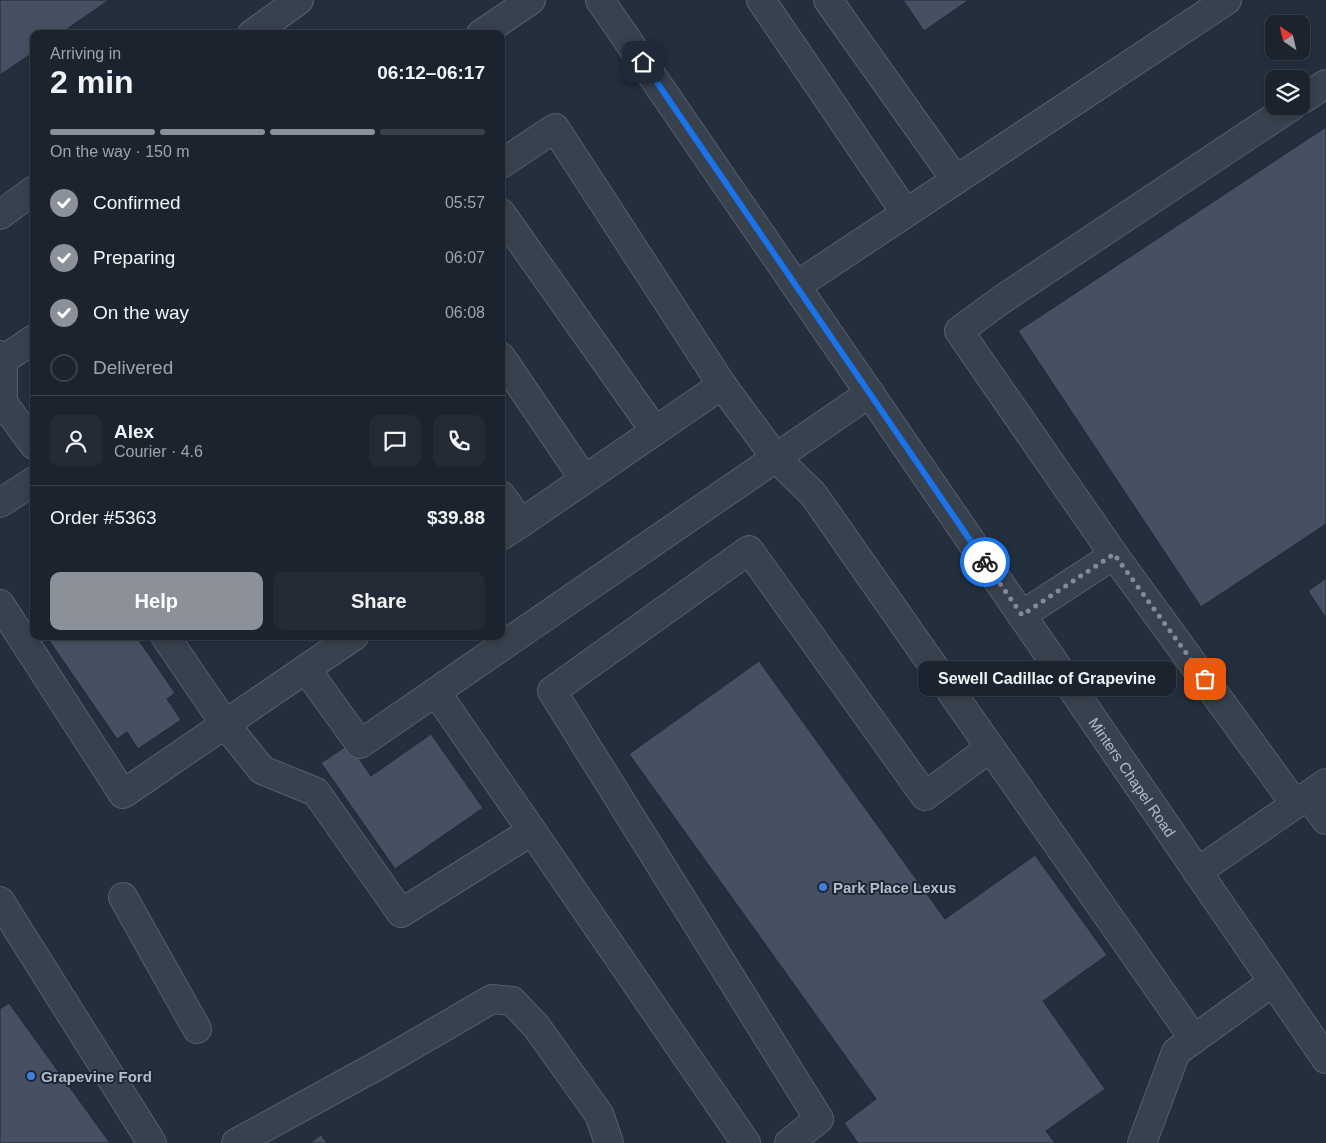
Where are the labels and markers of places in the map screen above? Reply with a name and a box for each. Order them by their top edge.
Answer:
pin [622,41,664,83]
pin [1184,658,1226,700]
callout: Sewell Cadillac of Grapevine [918,662,1175,696]
place label: Park Place Lexus [833,879,956,896]
marker: Park Place Lexus [817,881,829,893]
place label: Grapevine Ford [41,1068,152,1085]
marker: Grapevine Ford [25,1070,37,1082]

